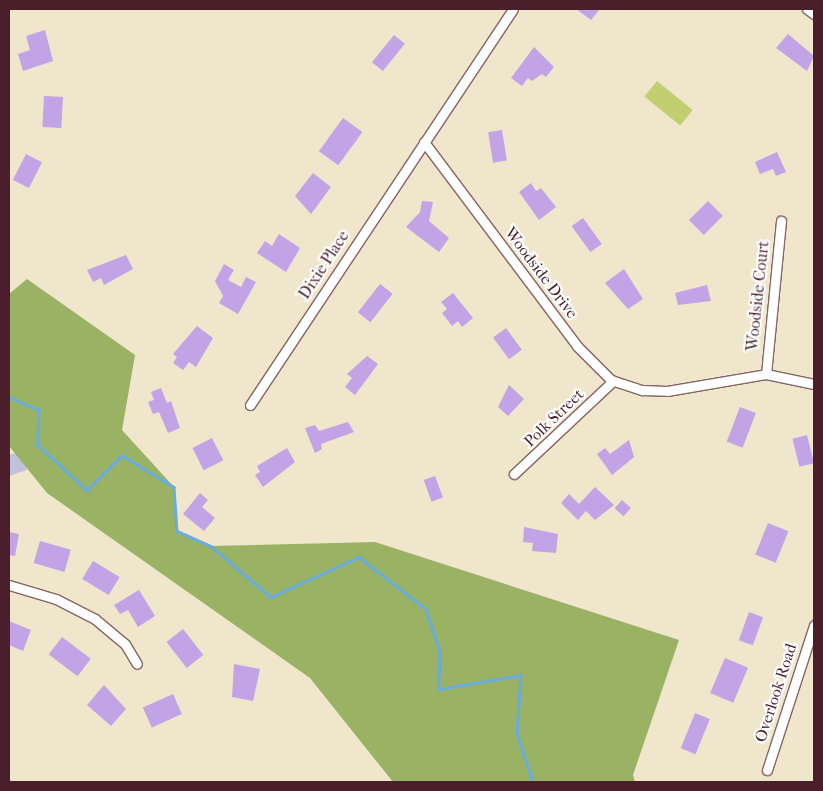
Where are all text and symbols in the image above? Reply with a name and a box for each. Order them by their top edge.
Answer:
street label: Woodside Drive [500,224,582,322]
street label: Dixie Place [295,227,353,303]
street label: Woodside Court [743,240,773,352]
street label: Polk Street [520,385,588,451]
street label: Overlook Road [751,641,801,745]

